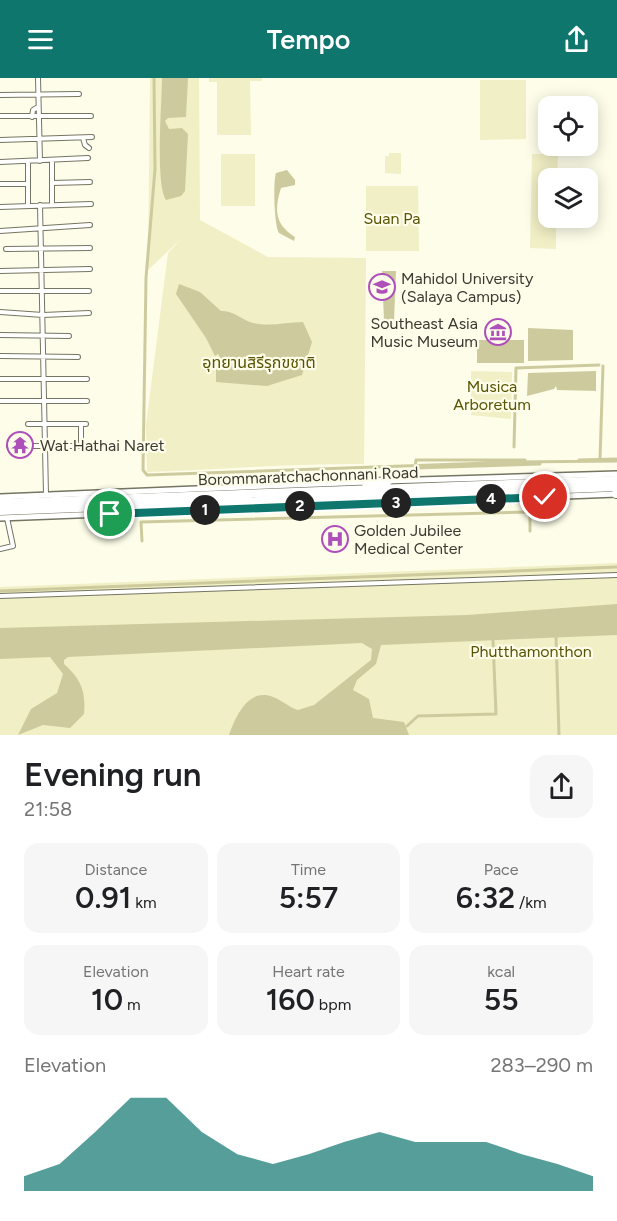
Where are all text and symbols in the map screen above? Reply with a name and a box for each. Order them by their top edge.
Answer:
icon: menu [24,23,57,56]
text: Tempo [267,23,350,56]
icon: share [560,23,593,56]
map controls [538,96,598,228]
button: locate [538,96,598,156]
button: layers [538,168,598,228]
park label: Suan Pa [363,209,421,228]
place label: Mahidol University (Salaya Campus) [401,269,534,306]
school or university icon: Mahidol University (Salaya Campus) [367,272,397,302]
place label: Southeast Asia Music Museum [370,314,478,351]
museum icon: Southeast Asia Music Museum [483,317,513,347]
park label: อุทยานสิรีรุกขชาติ [202,353,316,372]
park label: Musica Arboretum [453,377,531,414]
temple icon: Wat Hathai Naret [5,430,35,460]
place label: Wat Hathai Naret [40,436,165,455]
street label: Borommaratchachonnani Road [197,463,419,489]
pin [519,471,570,522]
icon: check [528,480,561,513]
pin: 4 [476,484,506,514]
pin [84,488,135,539]
pin: 3 [381,488,411,518]
text: 4 [486,489,496,508]
pin: 2 [285,491,315,521]
text: 3 [392,493,400,512]
pin: 1 [190,495,220,525]
text: 2 [295,496,305,515]
icon: arrive [93,497,126,530]
text: 1 [202,500,208,519]
place label: Golden Jubilee Medical Center [354,521,464,558]
hospital icon: Golden Jubilee Medical Center [320,524,350,554]
park label: Phutthamonthon [470,642,592,661]
text: Evening run [24,755,201,794]
button: share [530,755,593,818]
text: 21:58 [24,797,72,821]
text: Distance [84,860,147,879]
text: Time [291,860,326,879]
text: Pace [484,860,518,879]
text: 0.91 [75,879,131,916]
text: 5:57 [279,879,338,916]
text: 6:32 [456,879,515,916]
text: km [131,893,157,912]
text: /km [515,893,547,912]
text: Elevation [83,962,149,981]
text: Heart rate [272,962,345,981]
text: kcal [487,962,515,981]
text: 10 [91,981,123,1018]
text: 160 [266,981,315,1018]
text: 55 [484,981,519,1018]
text: m [123,995,141,1014]
text: bpm [315,995,351,1014]
text: Elevation [24,1053,106,1077]
text: 283–290 m [490,1053,593,1077]

